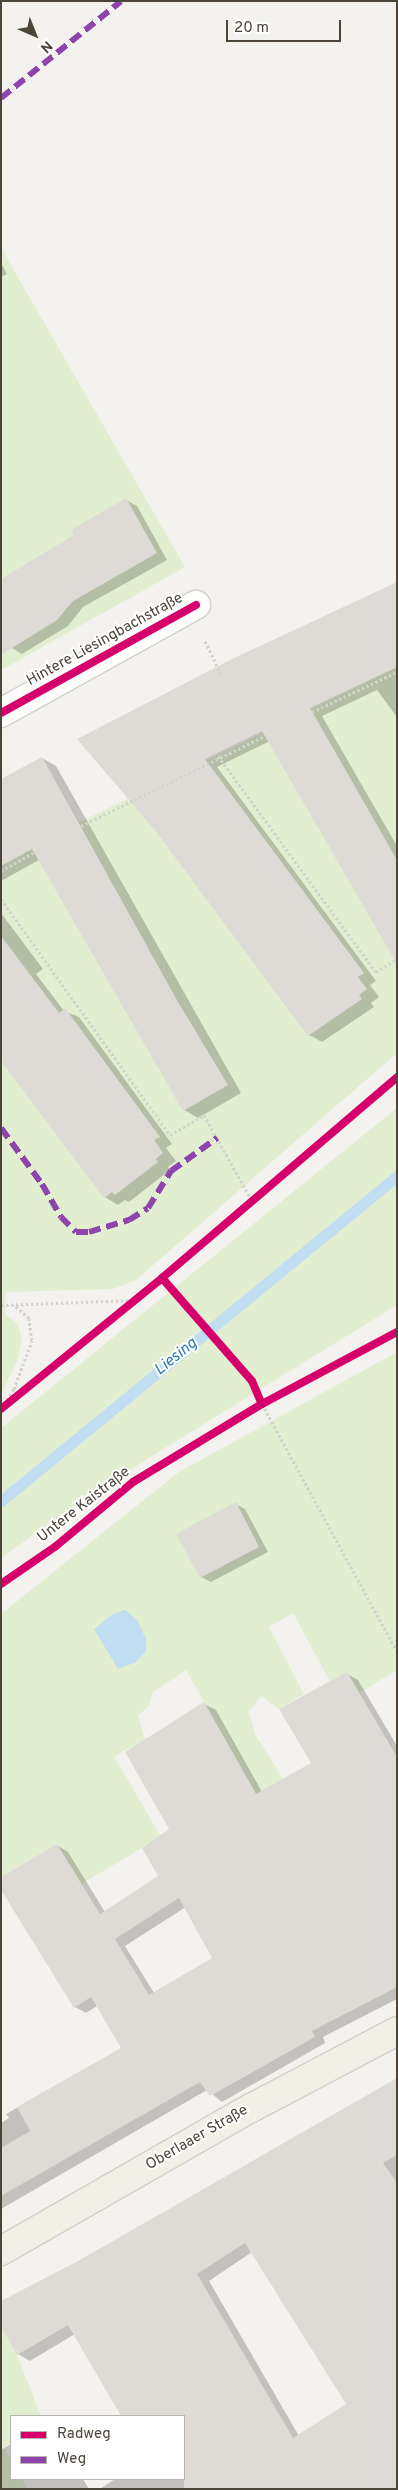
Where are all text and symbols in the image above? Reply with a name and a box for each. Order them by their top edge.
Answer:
north arrow [10,10,60,60]
scale bar [228,10,343,42]
text: 20 m [234,19,269,38]
text: N [36,37,55,56]
street label: Hintere Liesingbachstraße [24,590,186,690]
water label: Liesing [151,1334,201,1380]
street label: Untere Kaistraße [34,1463,134,1547]
street label: Oberlaaer Straße [143,2101,251,2175]
legend [10,2415,185,2480]
text: Radweg [57,2425,111,2444]
text: Weg [57,2450,86,2469]

